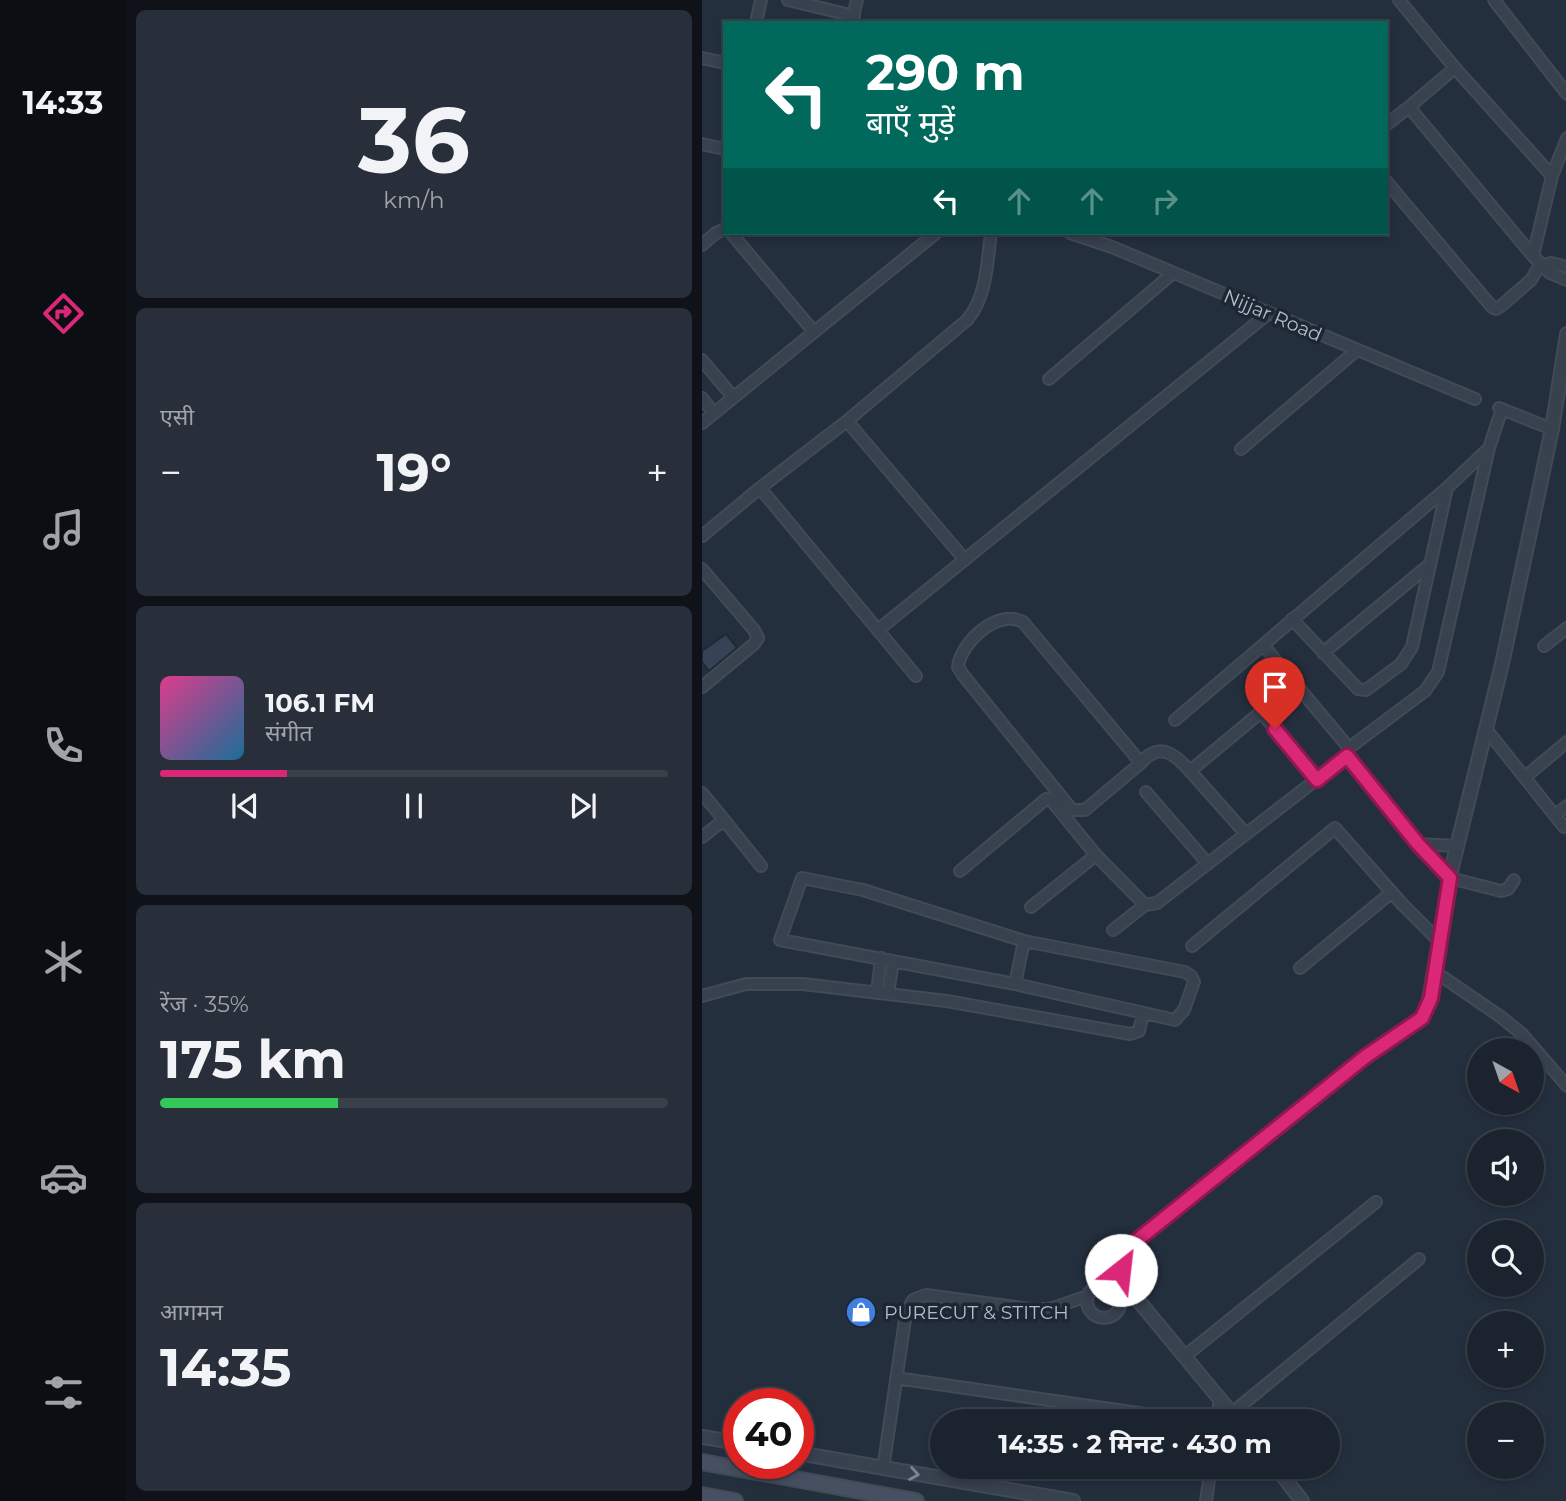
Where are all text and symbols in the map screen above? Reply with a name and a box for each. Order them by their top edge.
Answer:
text: 290 m [866,43,1025,102]
icon: left [751,49,842,140]
text: 14:33 [23,83,103,122]
text: 36 [358,85,470,196]
text: बाएँ मुड़ें [866,103,955,142]
icon: left [927,182,965,220]
icon: ahead [1000,182,1038,220]
icon: ahead [1073,182,1111,220]
icon: right [1146,182,1184,220]
text: km/h [383,186,445,214]
street label: Nijjar Road [1220,284,1325,346]
icon: directions [39,289,88,338]
text: एसी [160,403,194,431]
text: 19° [376,441,452,504]
text: − [160,449,182,496]
text: + [646,449,668,496]
icon: music [39,505,88,554]
pin [1245,657,1305,729]
icon: arrive [1256,668,1294,706]
text: 106.1 FM [265,687,375,719]
text: संगीत [265,719,313,747]
icon: phone [39,721,88,770]
icon: previous [226,787,264,825]
icon: pause [395,787,433,825]
icon: next [564,787,602,825]
icon: climate [39,937,88,986]
text: रेंज · 35% [160,990,249,1018]
text: 175 km [160,1028,346,1091]
north arrow [1467,1038,1544,1115]
map controls [1467,1038,1544,1479]
button: sound [1467,1129,1544,1206]
icon: car [39,1153,88,1202]
button: search [1467,1220,1544,1297]
position arrow [1084,1233,1158,1307]
shop icon: PURECUT & STITCH [844,1295,878,1329]
text: आगमन [160,1298,223,1326]
place label: PURECUT & STITCH [884,1301,1069,1324]
button: + [1467,1311,1544,1388]
text: 14:35 [160,1336,291,1399]
icon: filters [39,1368,88,1417]
speed limit sign: 40 [723,1388,814,1479]
button: − [1467,1402,1544,1479]
text: 14:35 · 2 मिनट · 430 m [998,1428,1272,1460]
one-way arrow [908,1466,920,1481]

